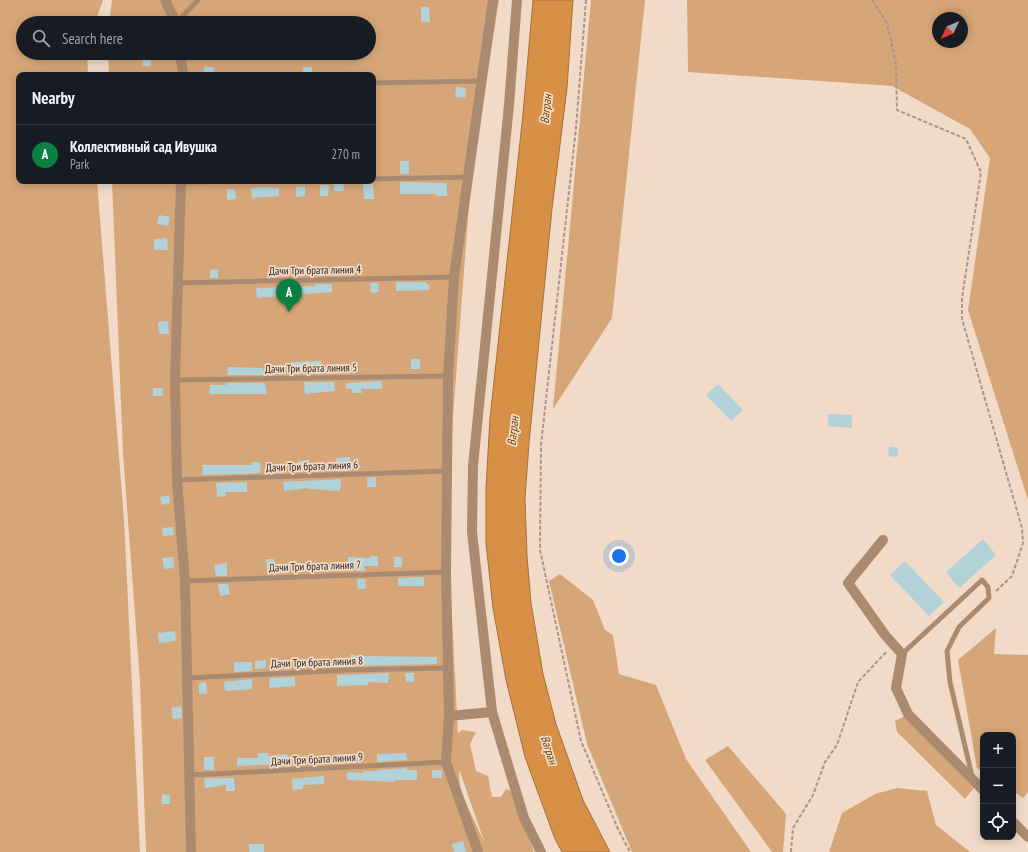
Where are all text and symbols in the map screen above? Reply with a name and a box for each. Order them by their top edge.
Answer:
north arrow [932,12,968,48]
search box [16,16,376,60]
icon: search [30,27,52,49]
text: Search here [62,29,123,48]
text: Nearby [32,87,75,109]
water label: Вагран [537,92,555,124]
text: Коллективный сад Ивушка [70,137,217,156]
text: A [42,146,48,163]
text: 270 m [331,146,360,163]
text: Park [70,156,89,173]
street label: Дачи Три брата линия 4 [269,262,361,278]
pin: A [276,279,302,312]
street label: Дачи Три брата линия 5 [265,360,357,376]
water label: Вагран [504,414,522,446]
street label: Дачи Три брата линия 6 [266,457,358,475]
your location [609,546,629,566]
street label: Дачи Три брата линия 7 [269,557,361,575]
street label: Дачи Три брата линия 8 [271,653,363,671]
map controls [980,732,1016,840]
button: + [980,732,1016,768]
water label: Вагран [538,734,562,768]
street label: Дачи Три брата линия 9 [271,750,363,768]
button: − [980,768,1016,804]
button: locate [980,804,1016,840]

